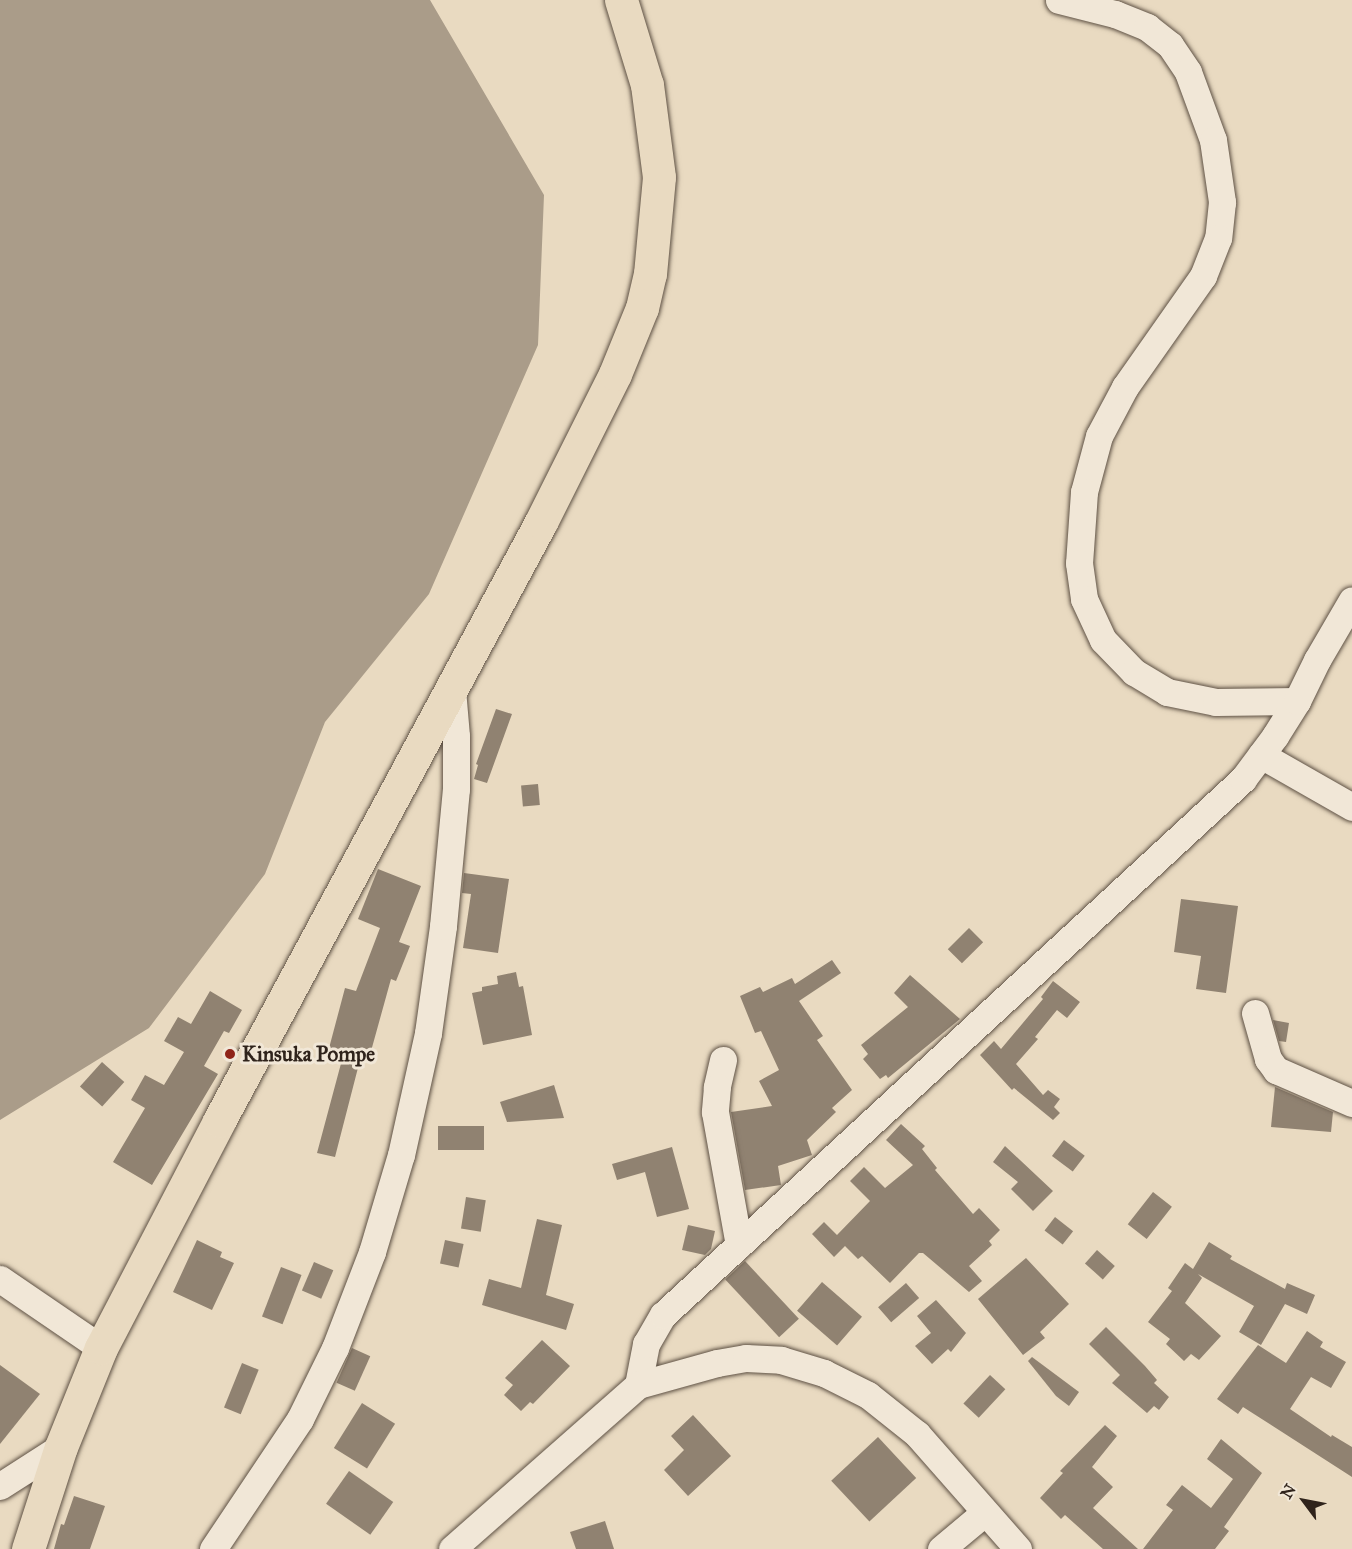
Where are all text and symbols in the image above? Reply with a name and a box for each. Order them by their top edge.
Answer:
place label: Kinsuka Pompe [242,1041,375,1067]
marker: Kinsuka Pompe [223,1047,237,1061]
north arrow [1274,1471,1334,1531]
text: N [1277,1480,1300,1502]

